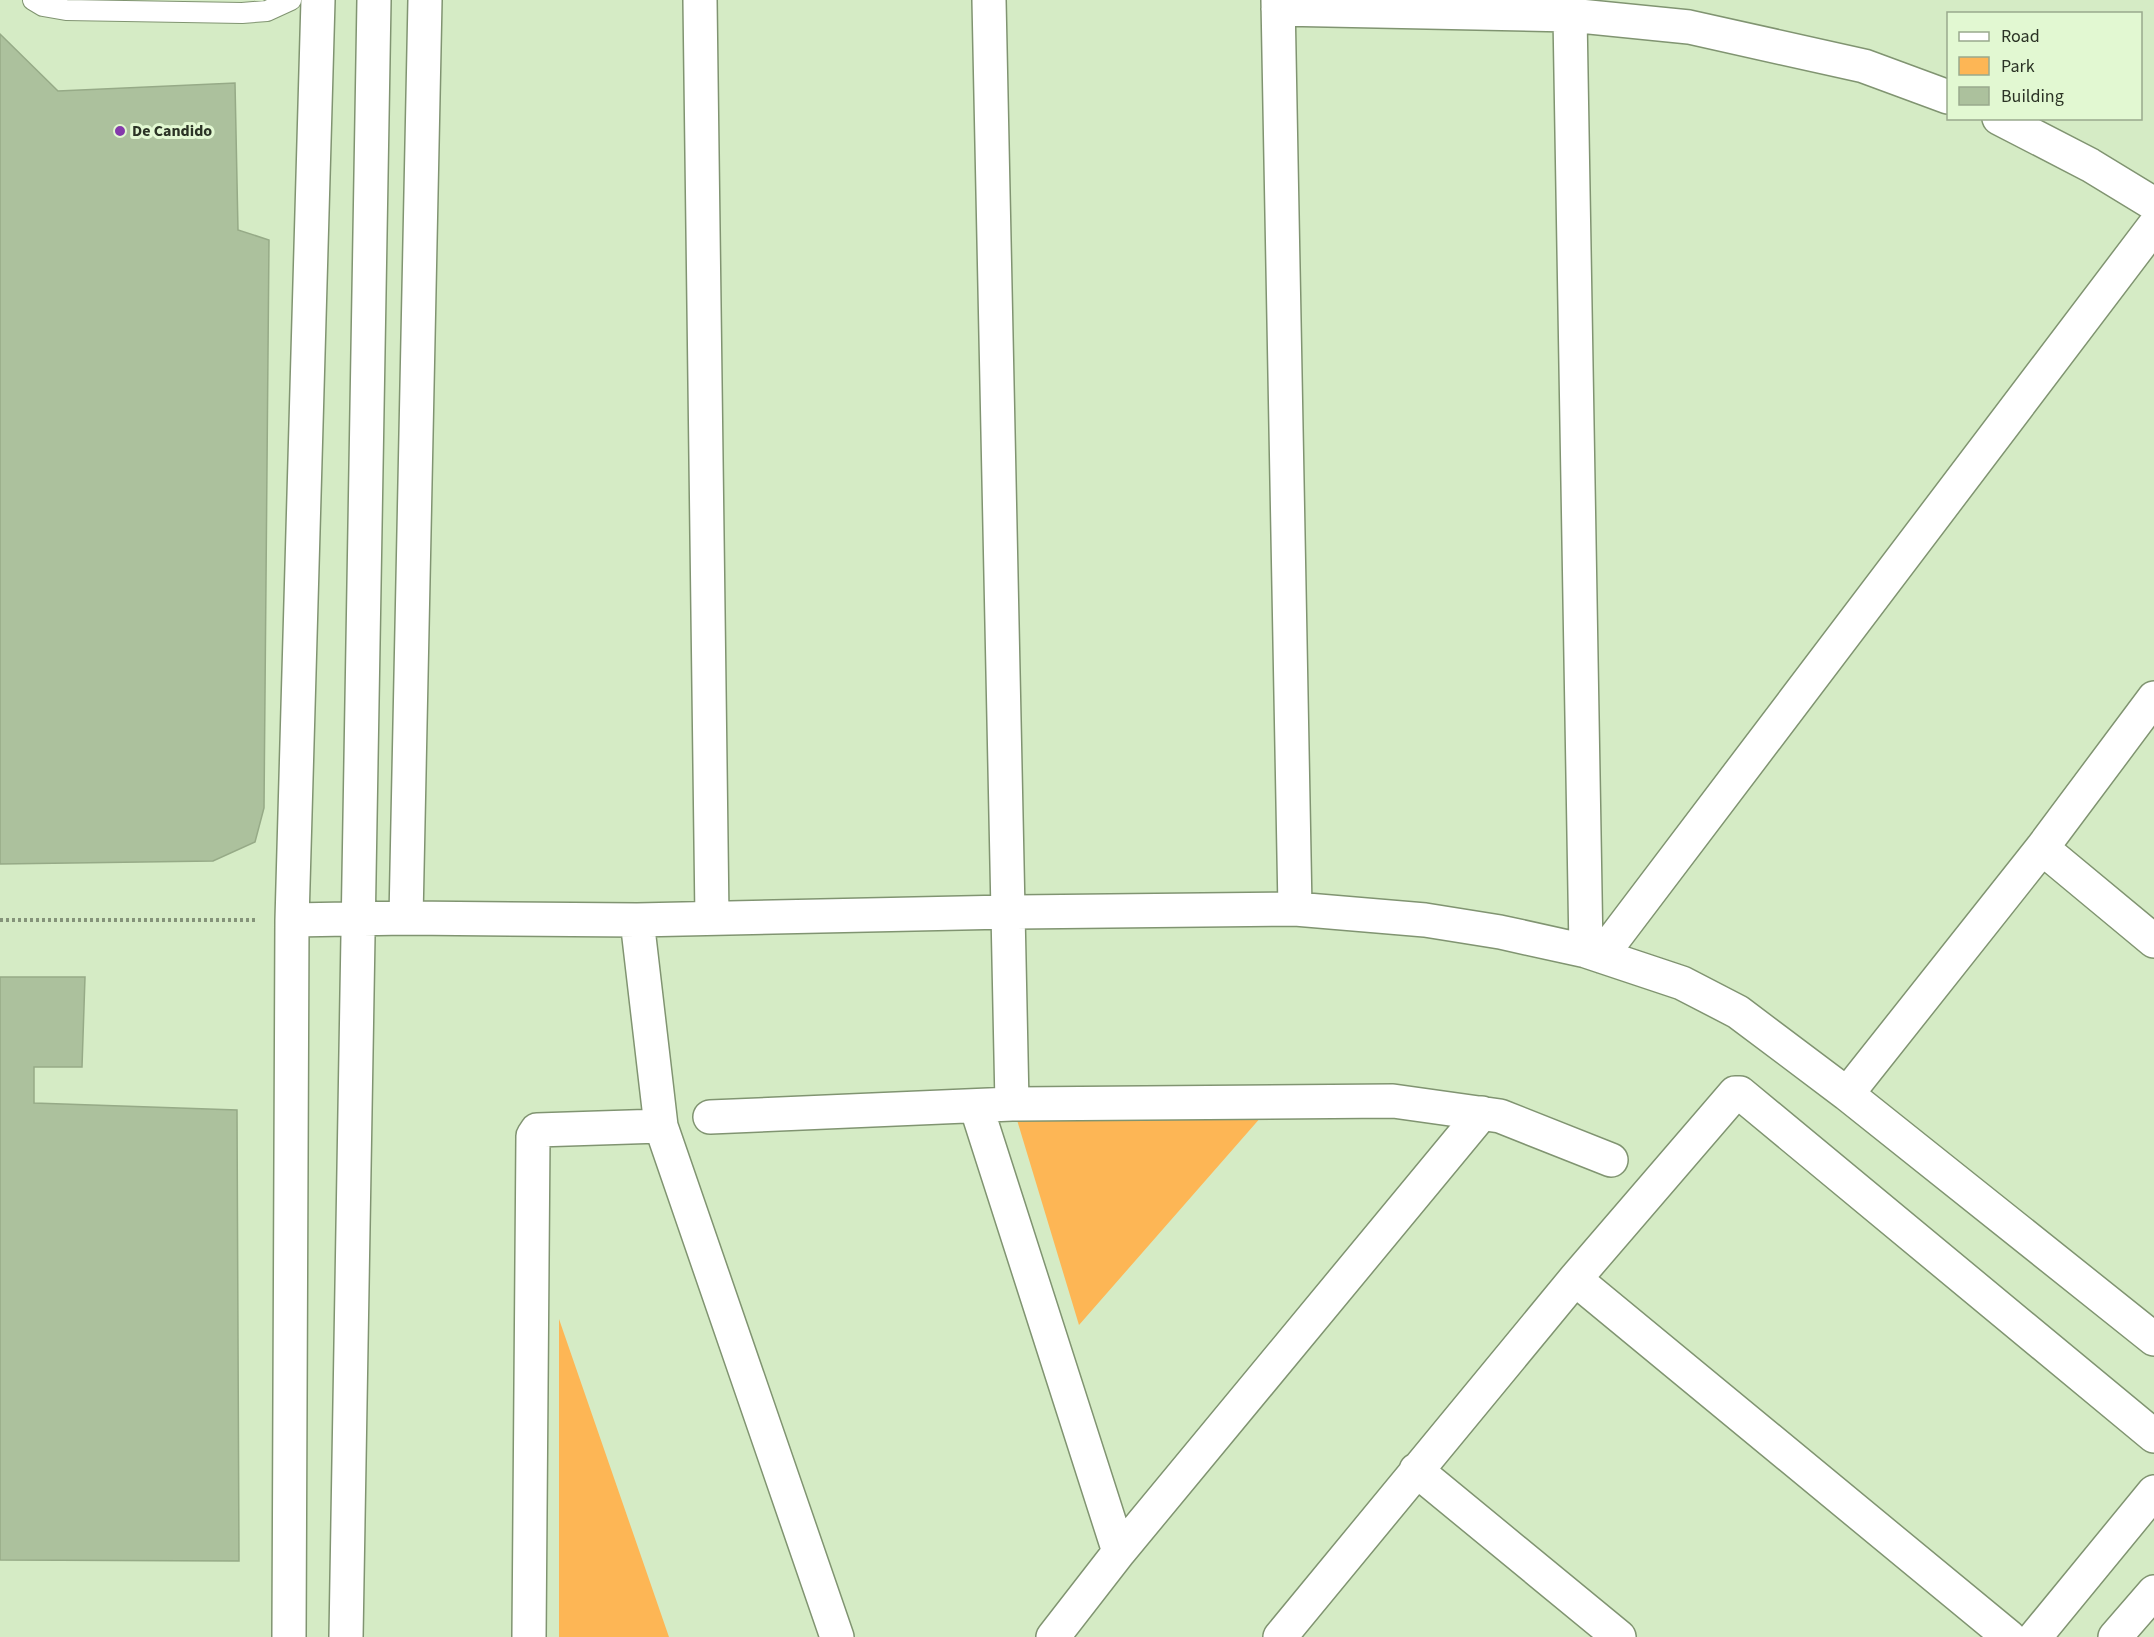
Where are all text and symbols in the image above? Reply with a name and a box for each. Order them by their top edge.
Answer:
legend [1947,12,2142,120]
text: Road [2001,24,2040,49]
text: Park [2001,54,2035,79]
text: Building [2001,84,2064,109]
place label: De Candido [132,120,212,142]
marker: De Candido [113,124,127,138]

